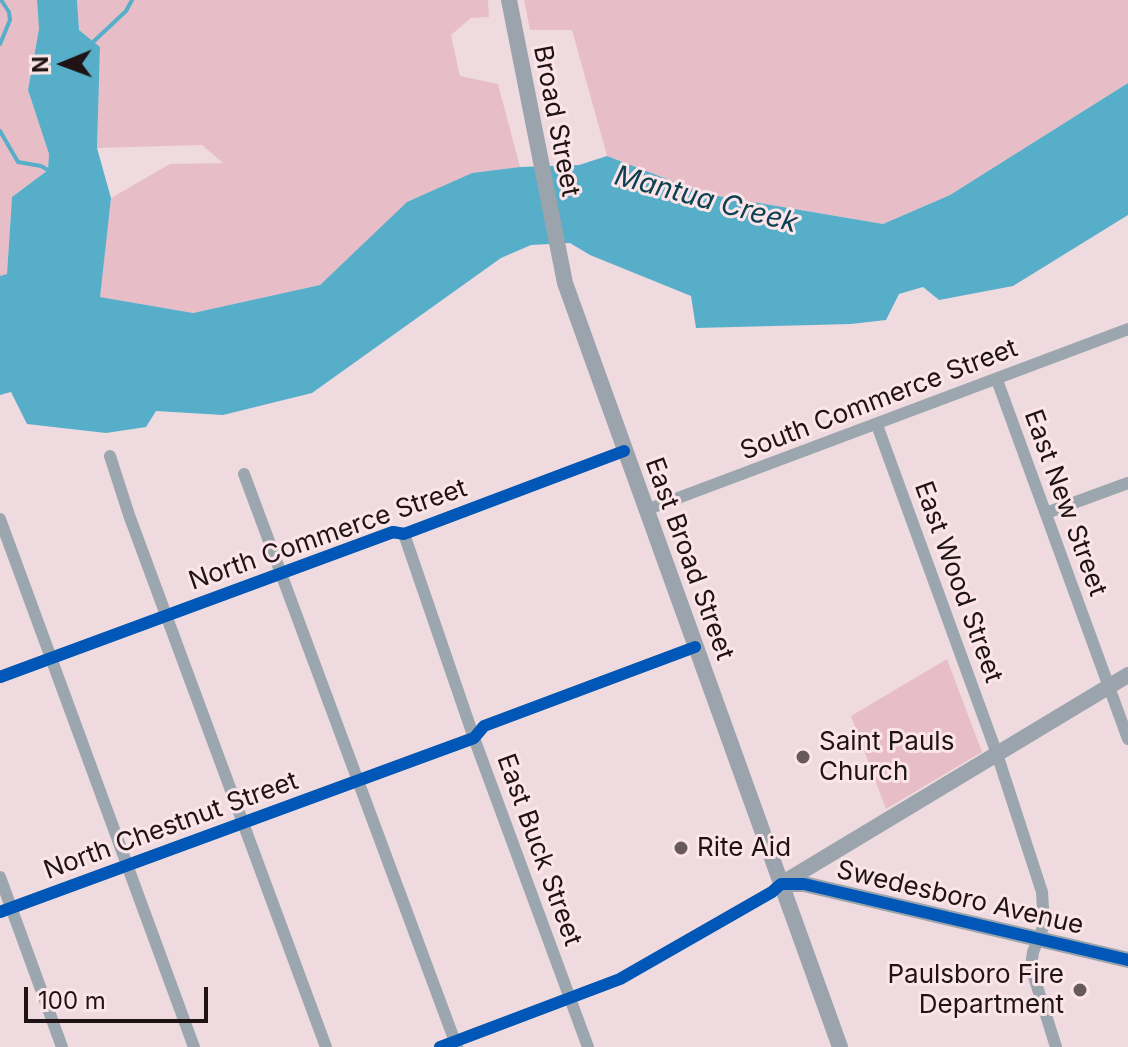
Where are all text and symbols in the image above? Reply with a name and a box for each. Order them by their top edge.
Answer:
north arrow [24,24,104,104]
street label: Broad Street [526,43,586,199]
text: N [27,56,53,73]
water label: Mantua Creek [611,159,801,241]
street label: South Commerce Street [736,333,1022,467]
street label: East New Street [1017,406,1113,600]
street label: East Broad Street [638,454,740,664]
street label: North Commerce Street [185,473,471,597]
street label: East Wood Street [907,477,1009,687]
place label: Saint Pauls Church [819,726,954,788]
marker: Saint Pauls Church [794,748,812,766]
street label: East Buck Street [490,750,588,950]
street label: North Chestnut Street [40,765,302,887]
place label: Rite Aid [697,832,791,864]
marker: Rite Aid [672,839,690,857]
street label: Swedesboro Avenue [833,854,1087,942]
place label: Paulsboro Fire Department [887,959,1064,1020]
scale bar [28,971,212,1021]
marker: Paulsboro Fire Department [1071,981,1089,999]
text: 100 m [38,986,106,1015]

